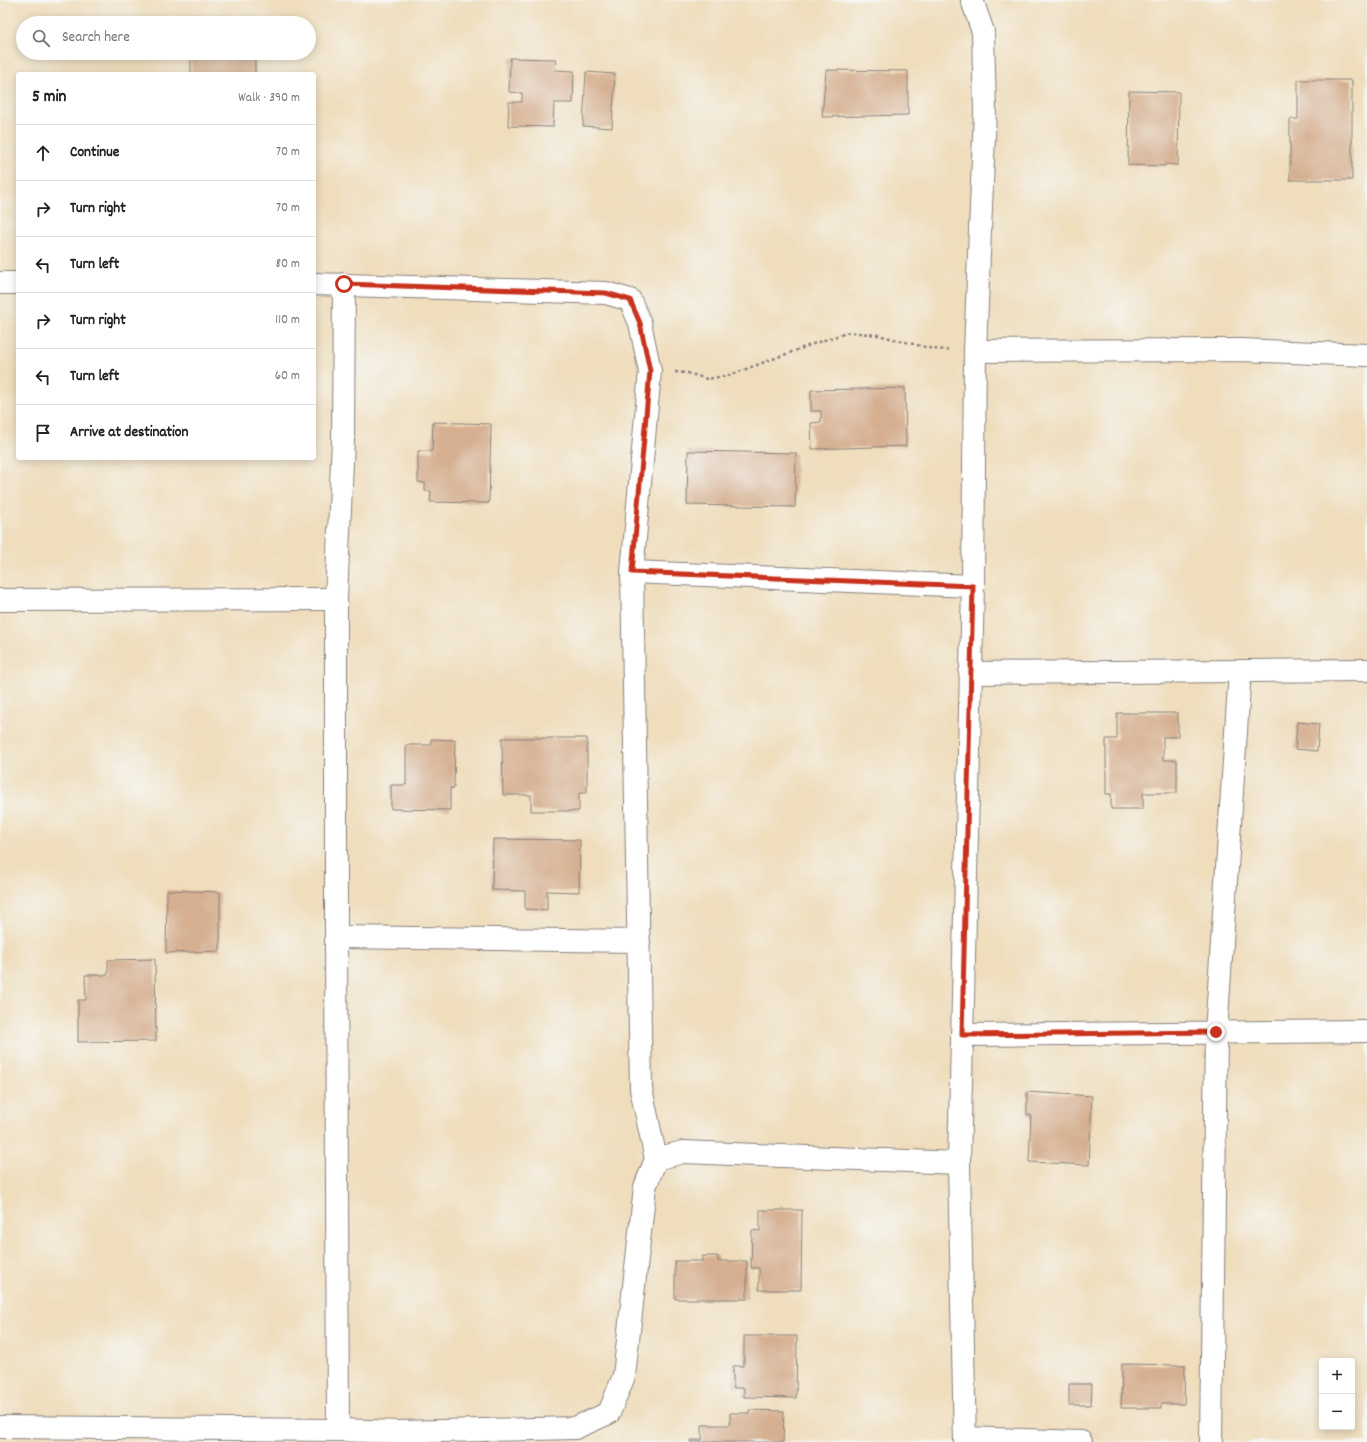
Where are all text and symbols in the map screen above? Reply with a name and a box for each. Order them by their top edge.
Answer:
search box [16,16,316,60]
icon: search [30,27,52,49]
text: Search here [62,27,130,49]
text: 5 min [32,86,66,110]
text: Walk · 390 m [238,89,300,108]
icon: ahead [32,142,54,164]
text: Continue [70,142,119,164]
text: 70 m [276,143,300,162]
icon: right [32,198,54,220]
text: Turn right [70,198,126,220]
text: 70 m [276,199,300,218]
icon: left [32,254,54,276]
text: Turn left [70,254,119,276]
text: 80 m [276,255,300,274]
route start [335,275,353,293]
icon: right [32,310,54,332]
text: Turn right [70,310,126,332]
text: 110 m [275,311,300,330]
icon: left [32,366,54,388]
text: Turn left [70,366,119,388]
text: 60 m [275,367,300,386]
icon: arrive [32,422,54,444]
text: Arrive at destination [70,422,188,444]
route end [1207,1023,1225,1041]
map controls [1319,1358,1355,1430]
button: + [1319,1358,1355,1394]
button: − [1319,1394,1355,1430]

